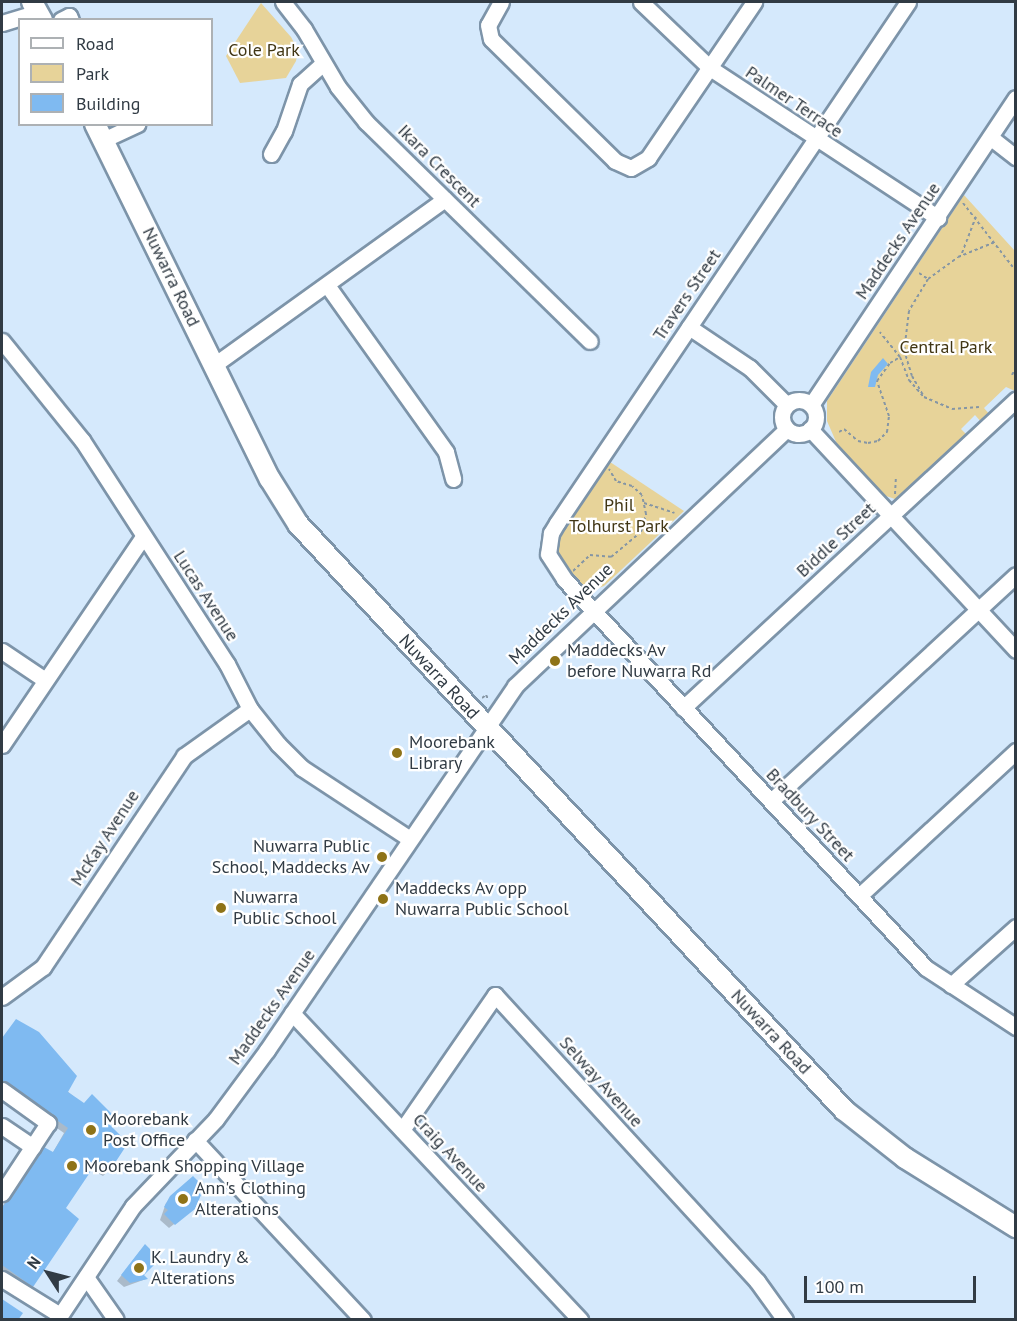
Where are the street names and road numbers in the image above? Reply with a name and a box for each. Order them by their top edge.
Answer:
street label: Palmer Terrace [741,61,847,143]
street label: Ikara Crescent [393,120,485,212]
street label: Maddecks Avenue [851,178,945,304]
street label: Nuwarra Road [138,224,204,330]
street label: Travers Street [649,245,725,345]
street label: Biddle Street [792,498,880,582]
street label: Lucas Avenue [169,546,243,646]
street label: Maddecks Avenue [504,559,618,669]
street label: Nuwarra Road [394,630,484,724]
street label: Bradbury Street [761,764,859,866]
street label: McKay Avenue [66,786,144,890]
street label: Maddecks Avenue [224,945,320,1069]
street label: Nuwarra Road [726,985,816,1079]
street label: Selway Avenue [554,1032,648,1132]
street label: Craig Avenue [408,1109,492,1197]

